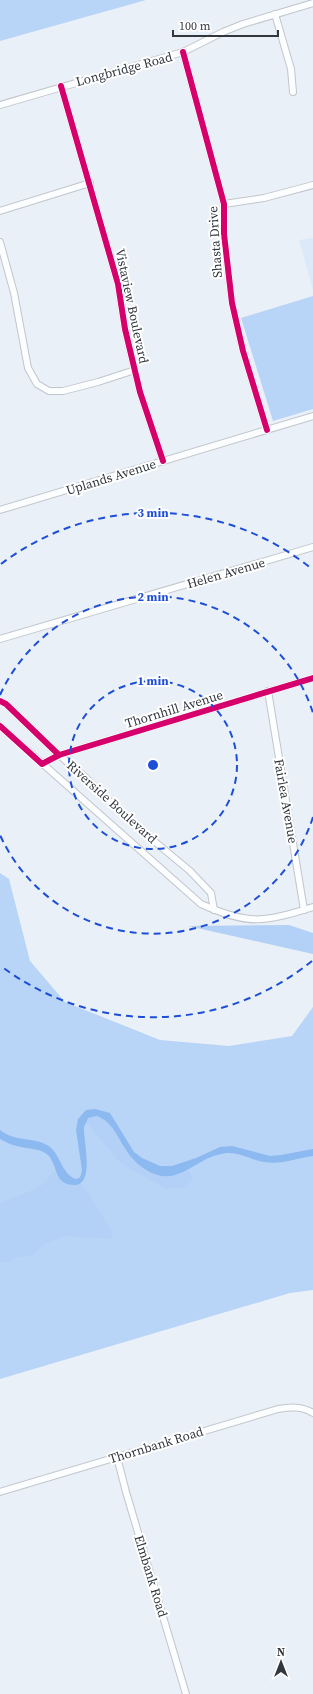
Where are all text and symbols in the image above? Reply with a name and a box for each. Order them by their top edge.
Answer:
scale bar [173,12,278,38]
text: 100 m [179,18,211,34]
street label: Longbridge Road [74,48,175,90]
street label: Shasta Drive [204,205,226,278]
street label: Vistaview Boulevard [112,247,153,366]
street label: Uplands Avenue [64,455,158,499]
text: 3 min [137,505,169,521]
street label: Helen Avenue [185,554,267,592]
text: 2 min [137,589,169,605]
text: 1 min [137,673,169,689]
street label: Thornhill Avenue [123,686,225,732]
street label: Riverside Boulevard [63,757,161,847]
street label: Fairlea Avenue [270,757,302,845]
centre of rings [146,758,160,772]
street label: Thornbank Road [107,1422,206,1467]
street label: Elmbank Road [130,1533,172,1620]
north arrow [261,1642,301,1682]
text: N [277,1645,285,1660]

